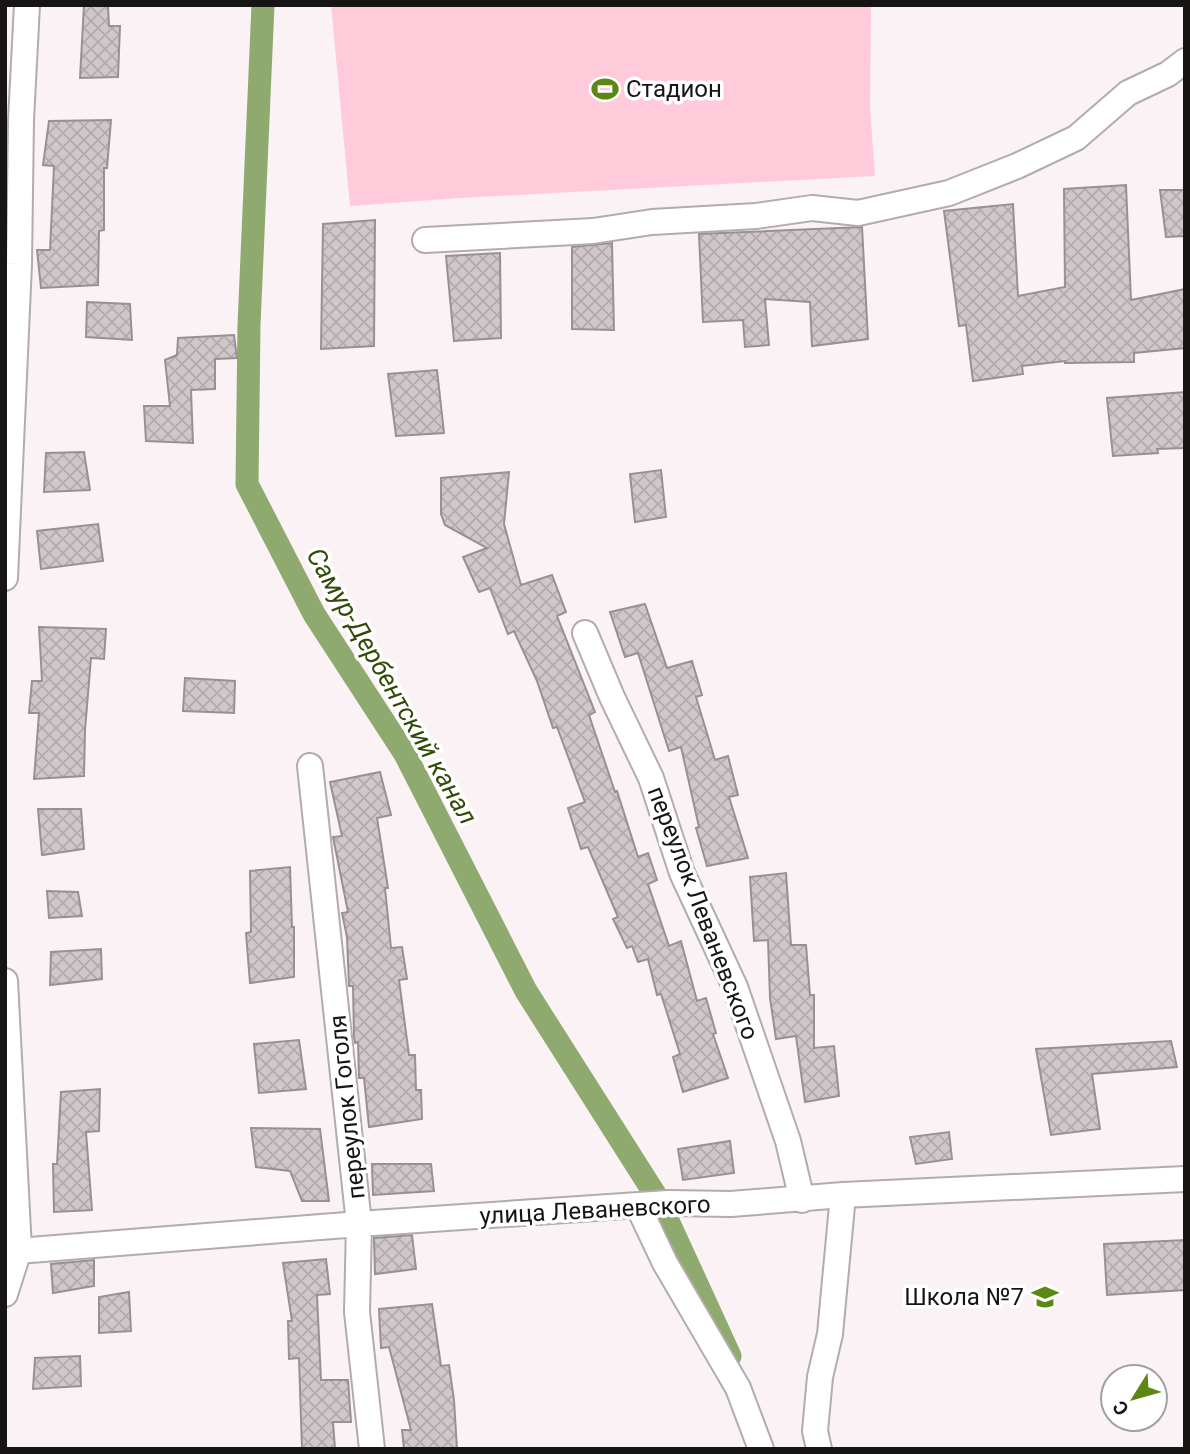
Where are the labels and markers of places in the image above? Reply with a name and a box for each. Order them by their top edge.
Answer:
sports icon: Стадион [590,74,620,104]
place label: Стадион [626,75,722,103]
school or university icon: Школа №7 [1030,1282,1060,1312]
place label: Школа №7 [904,1283,1024,1311]

